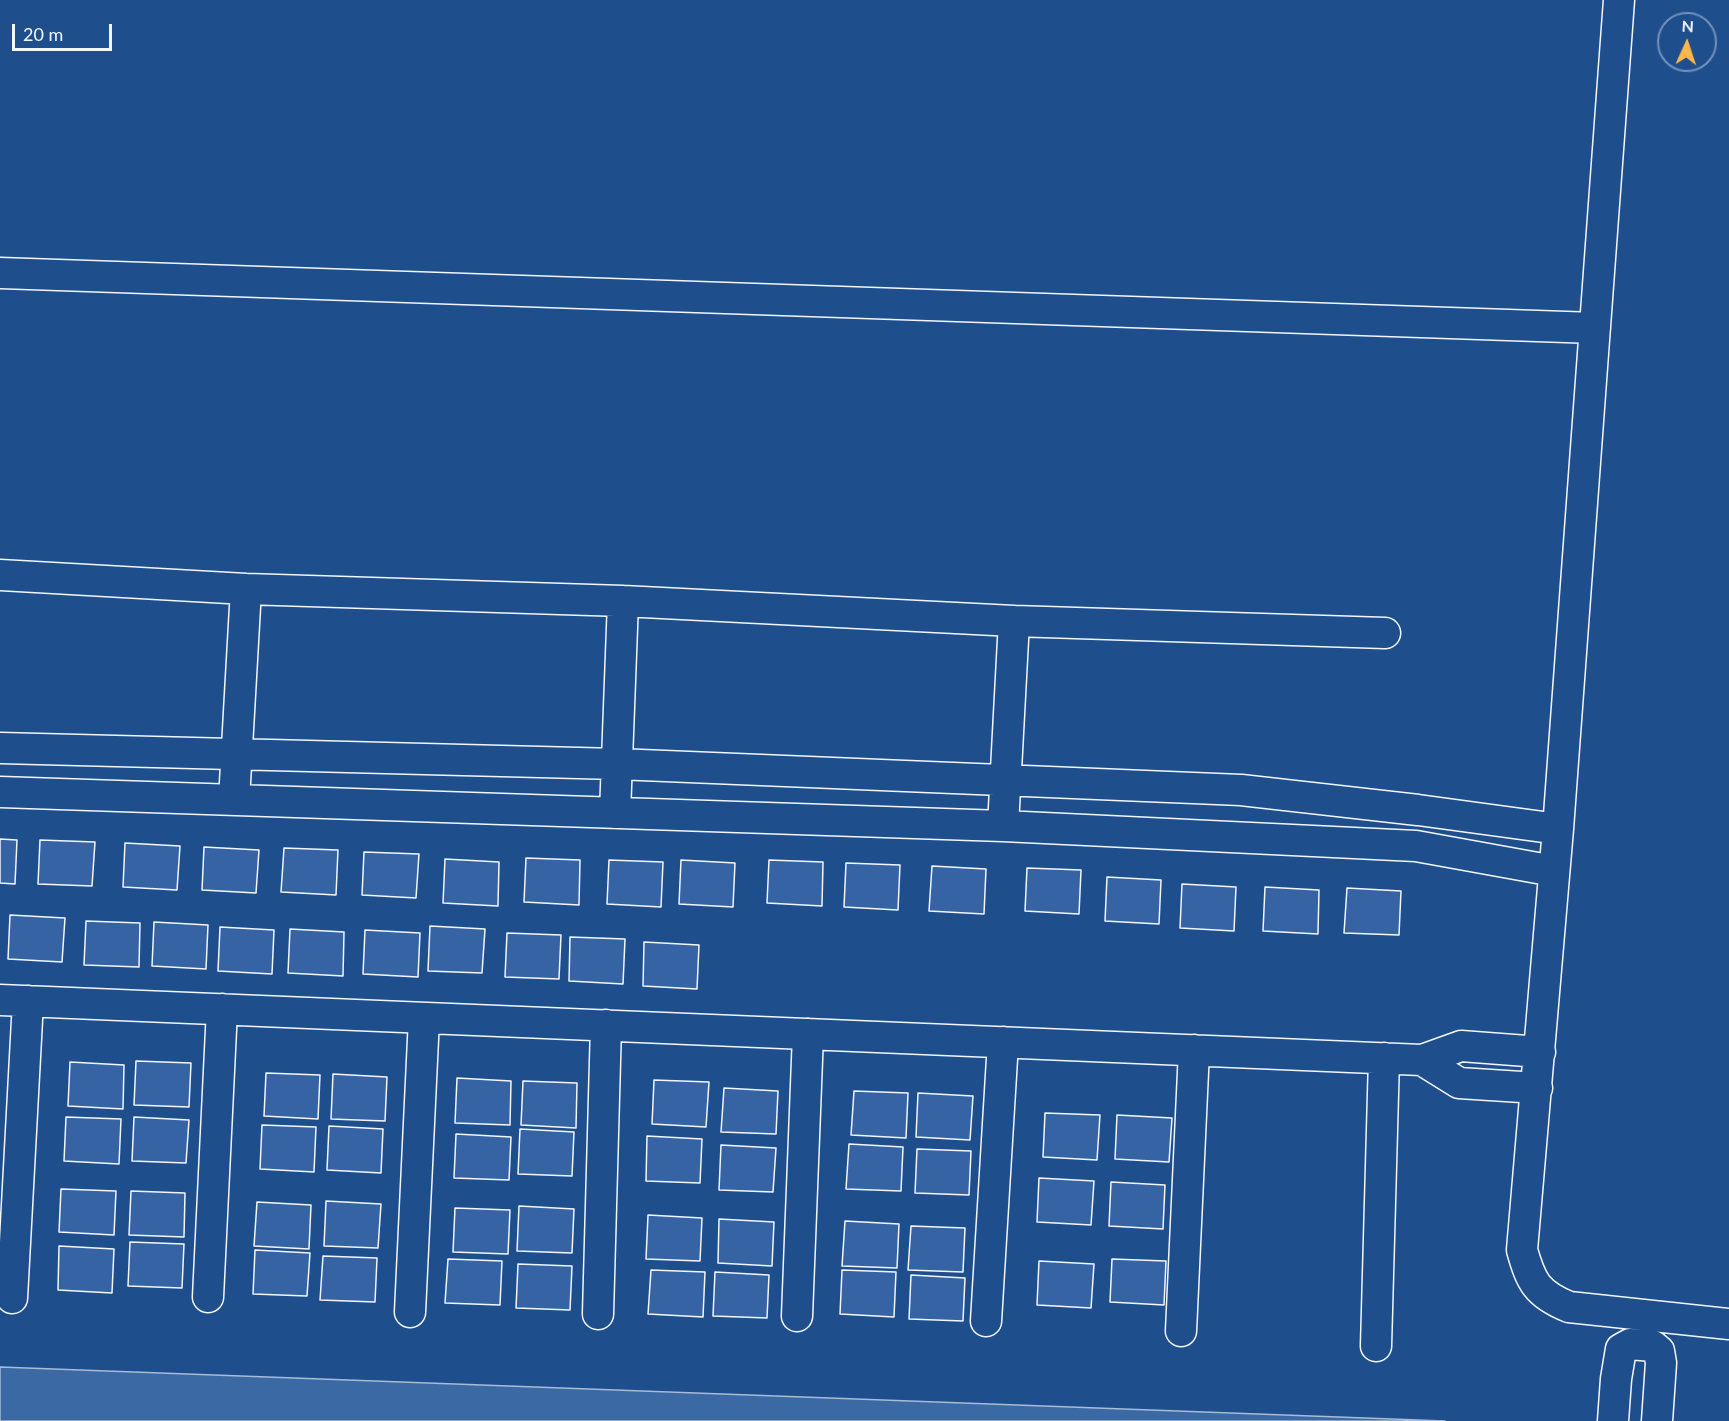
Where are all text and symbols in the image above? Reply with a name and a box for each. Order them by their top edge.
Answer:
scale bar [15,12,116,50]
north arrow [1657,12,1717,72]
text: N [1681,16,1695,35]
text: 20 m [23,23,63,45]

